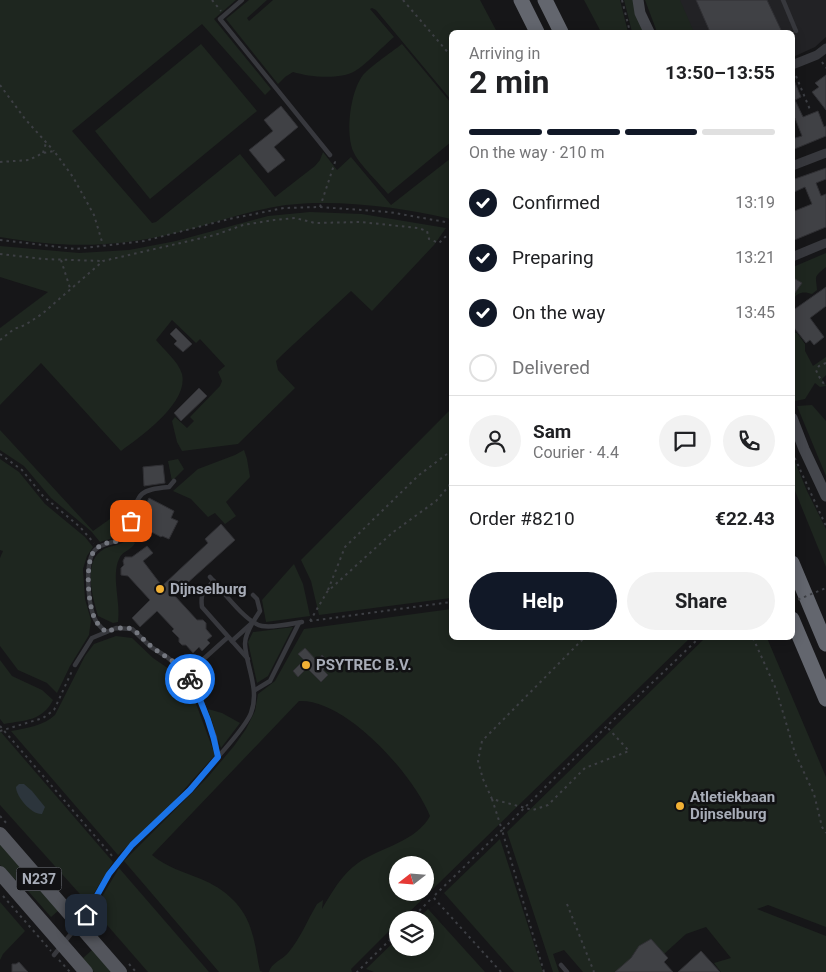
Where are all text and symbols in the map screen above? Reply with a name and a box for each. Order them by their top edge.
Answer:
text: Arriving in [469,44,540,63]
text: 13:50–13:55 [665,61,775,84]
text: 2 min [469,63,549,101]
text: On the way · 210 m [469,143,605,162]
icon: check [469,189,497,217]
text: Confirmed [512,191,600,214]
text: 13:19 [735,193,775,212]
icon: check [469,244,497,272]
text: Preparing [512,246,594,269]
text: 13:21 [735,248,775,267]
icon: check [469,299,497,327]
text: On the way [512,301,605,324]
text: 13:45 [735,303,775,322]
text: Delivered [512,356,590,379]
button: person [469,415,521,467]
button: chat [659,415,711,467]
button: phone [723,415,775,467]
text: Sam [533,420,571,443]
text: Courier · 4.4 [533,443,619,462]
pin [110,500,152,542]
icon: bag [117,507,145,535]
text: Order #8210 [469,507,575,530]
text: €22.43 [715,507,775,530]
button: Help [469,572,617,630]
button: Share [627,572,775,630]
place label: Dijnselburg [170,580,247,598]
marker: Dijnselburg [154,583,166,595]
courier [165,654,215,704]
place label: PSYTREC B.V. [316,656,412,674]
marker: PSYTREC B.V. [300,659,312,671]
icon: bike [176,665,204,693]
place label: Atletiekbaan Dijnselburg [690,788,775,823]
marker: Atletiekbaan Dijnselburg [674,800,686,812]
north arrow [389,856,434,901]
map controls [389,856,434,956]
road number: N237 [16,868,62,891]
pin [65,894,107,936]
icon: home [72,901,100,929]
button: layers [389,911,434,956]

